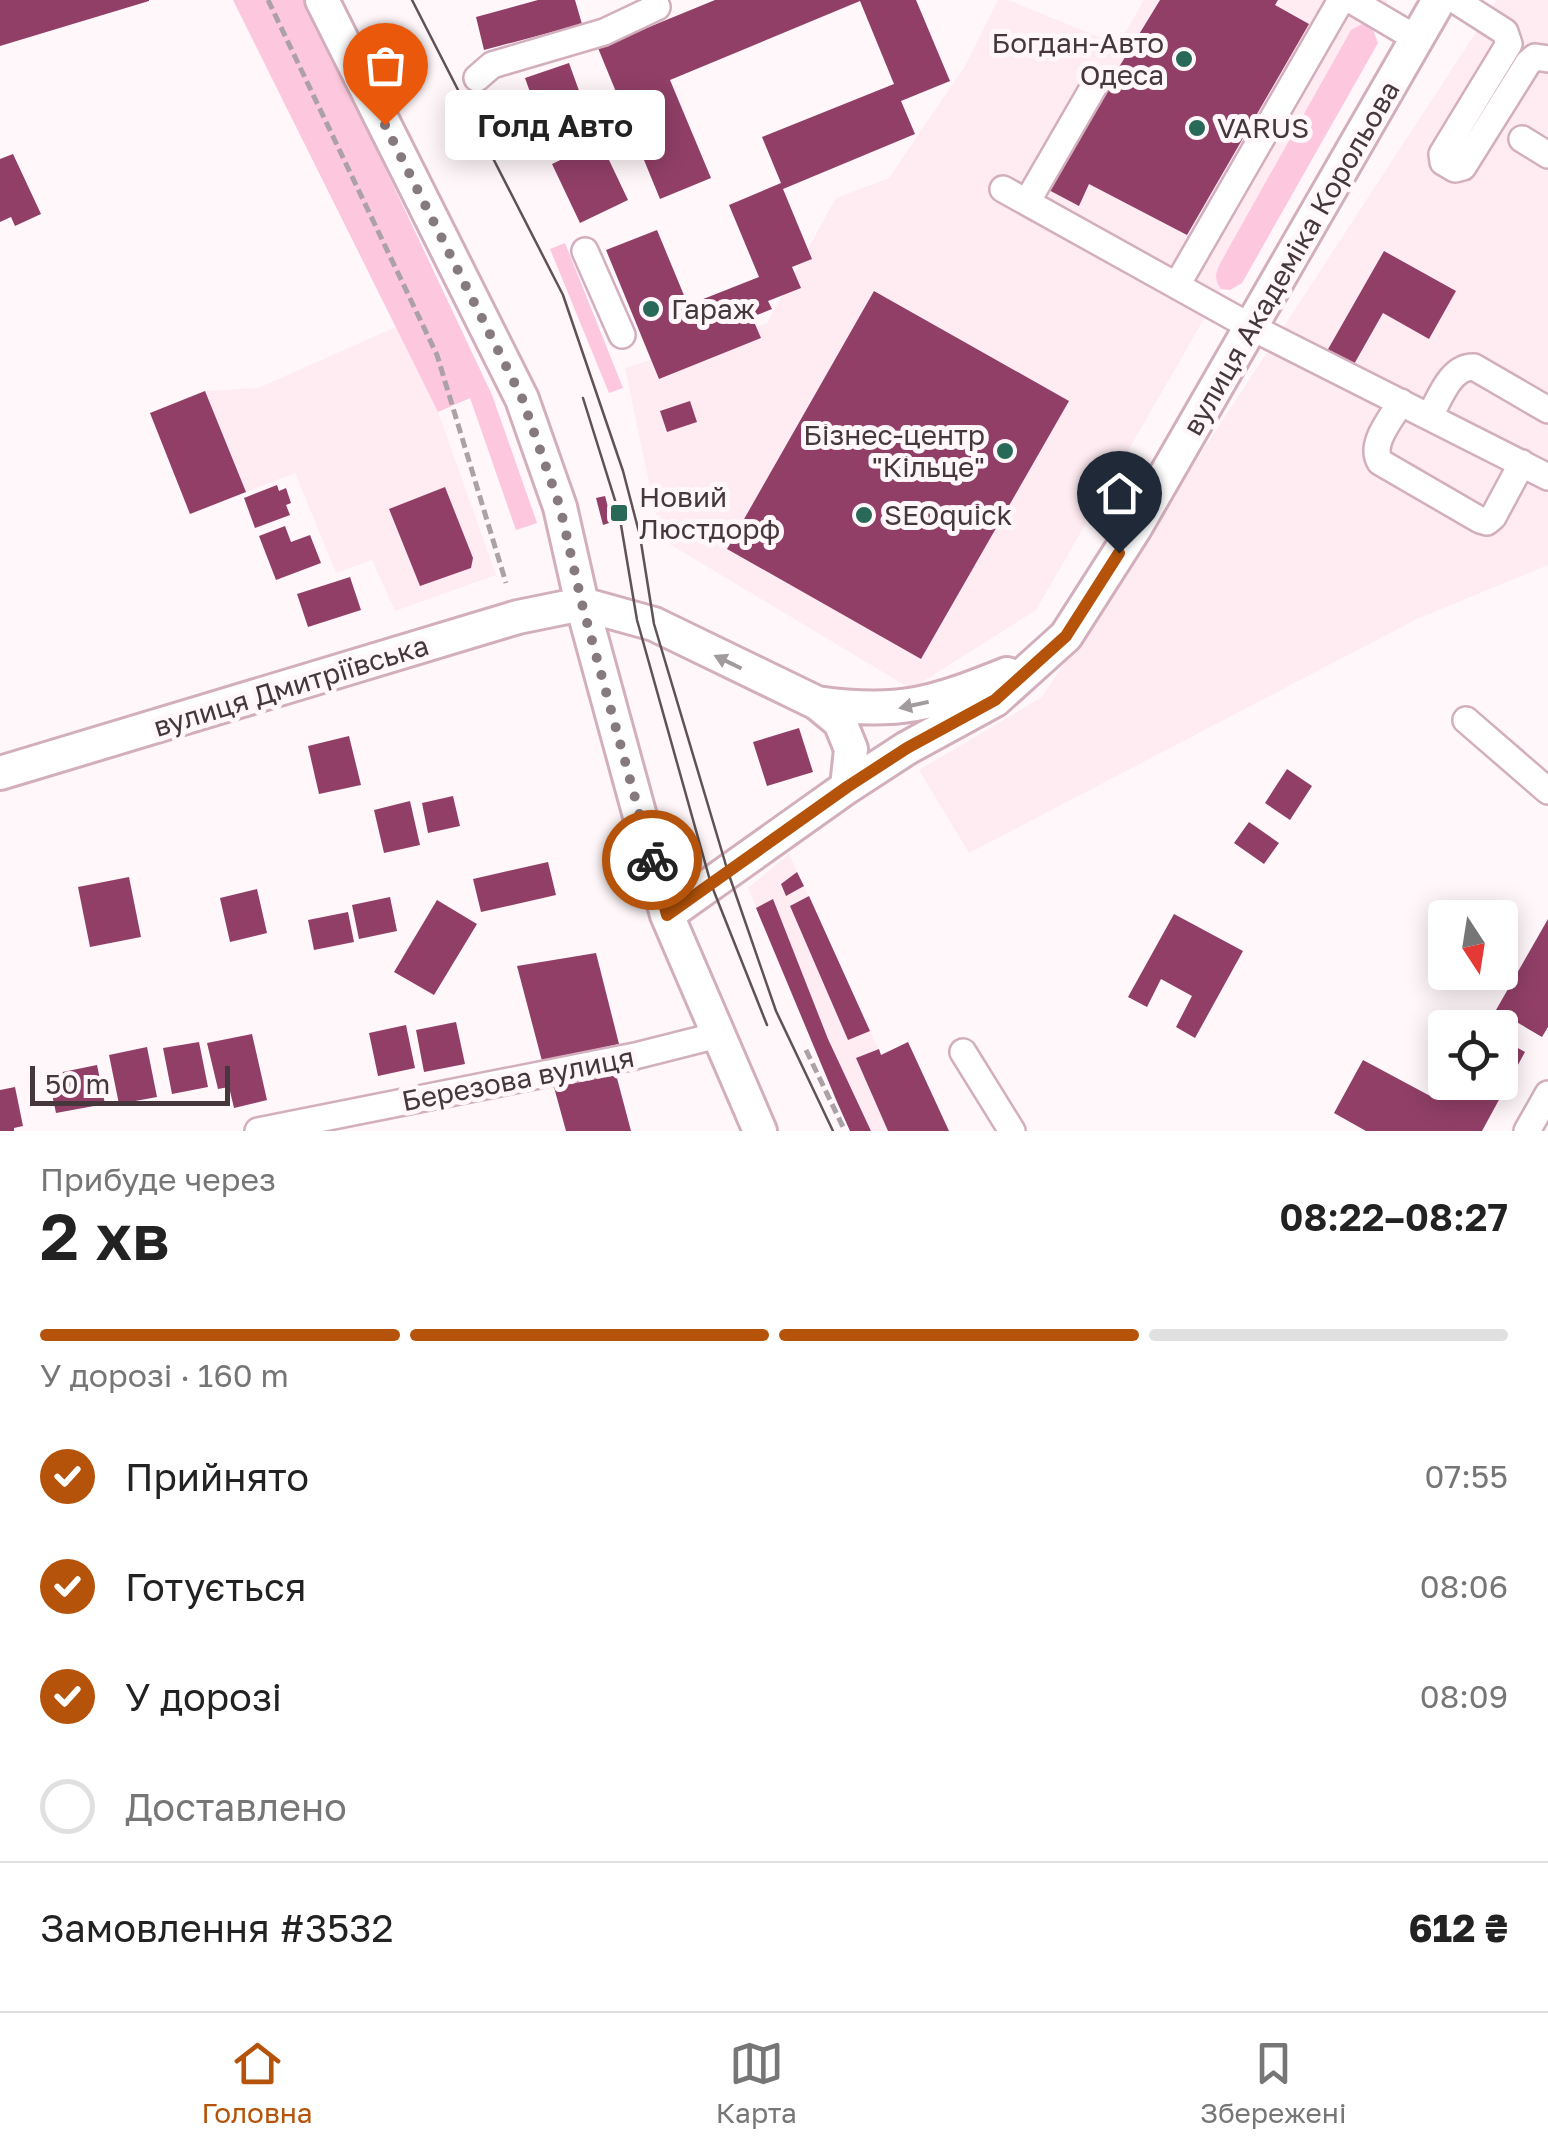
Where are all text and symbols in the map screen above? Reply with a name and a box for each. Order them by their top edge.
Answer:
pin [343,23,428,126]
place label: Богдан-Авто Одеса [992,26,1164,91]
icon: bag [358,38,413,93]
marker: Богдан-Авто Одеса [1173,48,1195,70]
street label: вулиця Академіка Корольова [1175,75,1406,441]
callout: Голд Авто [445,90,665,160]
text: Голд Авто [477,106,633,144]
place label: VARUS [1217,111,1309,144]
marker: VARUS [1186,117,1208,139]
place label: Гараж [671,292,755,325]
marker: Гараж [640,298,662,320]
place label: Бізнес-центр "Кільце" [803,418,985,483]
marker: Бізнес-центр "Кільце" [994,440,1016,462]
pin [1077,451,1162,554]
icon: home [1092,466,1147,521]
place label: Новий Люстдорф [639,480,780,545]
place label: SEOquick [884,498,1013,531]
marker: Новий Люстдорф [608,502,630,524]
marker: SEOquick [853,504,875,526]
street label: вулиця Дмитріївська [149,628,432,743]
one-way arrow [714,653,743,670]
one-way arrow [898,698,929,713]
courier [602,810,702,910]
icon: bike [625,833,680,888]
north arrow [1428,900,1518,990]
map controls [1428,900,1518,1100]
button: locate [1428,1010,1518,1100]
street label: Березова вулиця [399,1040,637,1117]
scale bar [30,1061,230,1106]
text: 50 m [45,1067,110,1100]
text: Прибуде через [40,1160,276,1198]
text: 08:22–08:27 [1279,1194,1508,1239]
text: 2 хв [40,1196,170,1274]
text: У дорозі · 160 m [40,1356,289,1394]
icon: check [40,1449,95,1504]
text: Прийнято [125,1454,309,1499]
text: 07:55 [1424,1457,1508,1495]
icon: check [40,1559,95,1614]
text: Готується [125,1564,306,1609]
text: 08:06 [1420,1567,1508,1605]
icon: check [40,1669,95,1724]
text: У дорозі [125,1674,282,1719]
text: 08:09 [1420,1677,1508,1715]
text: Доставлено [125,1784,347,1829]
text: Замовлення #3532 [40,1905,394,1950]
text: 612 ₴ [1408,1905,1508,1950]
tab: Головна [202,2036,313,2129]
tab: Карта [716,2036,797,2129]
tab: Збережені [1200,2036,1346,2129]

